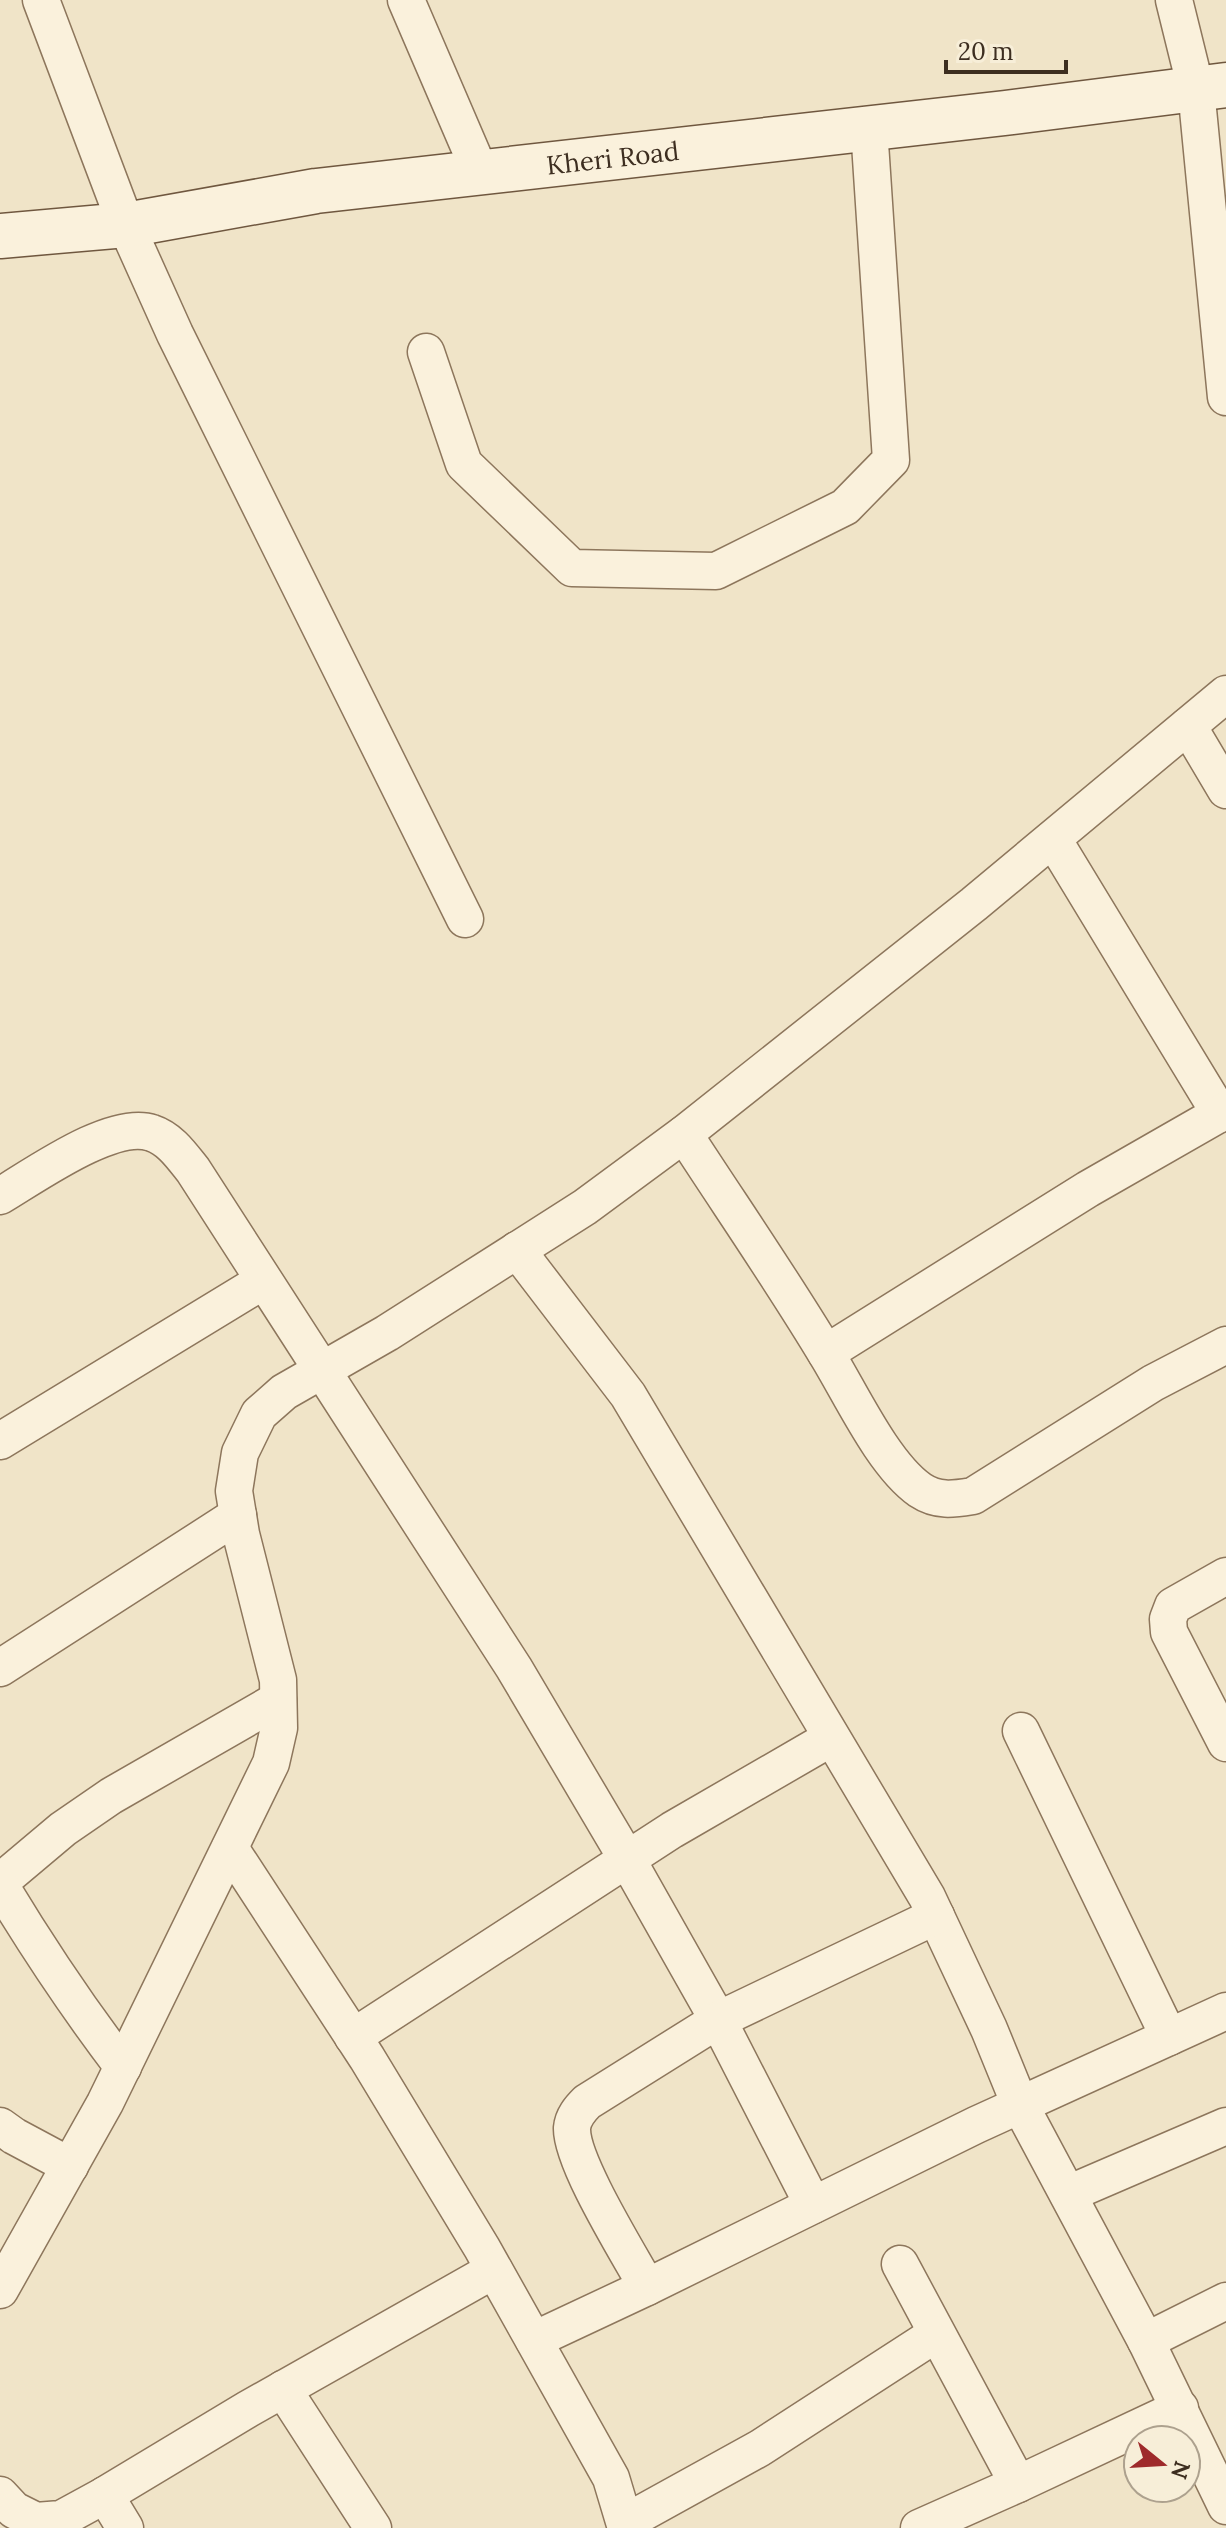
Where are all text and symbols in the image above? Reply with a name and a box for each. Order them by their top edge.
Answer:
scale bar [946,24,1066,74]
text: 20 m [958,36,1014,67]
street label: Kheri Road [545,134,681,181]
north arrow [1122,2424,1202,2504]
text: N [1165,2458,1197,2483]

